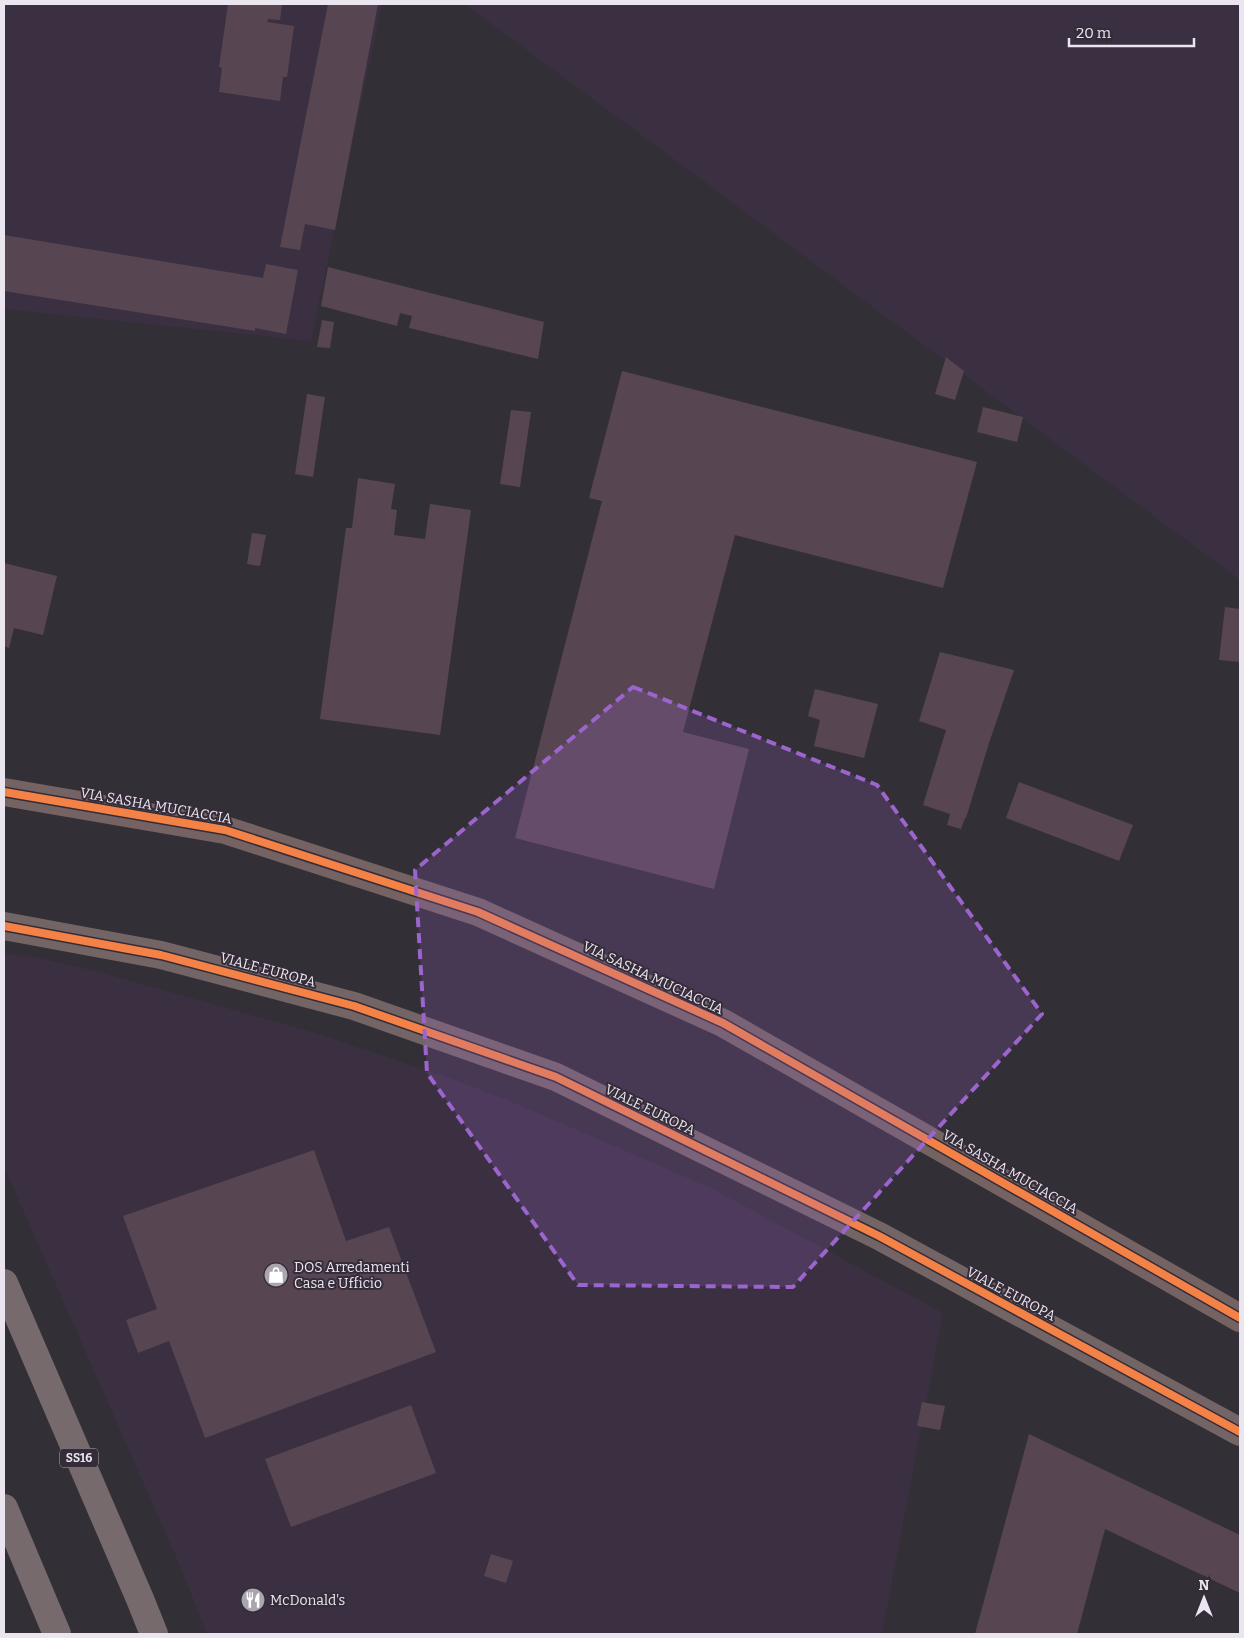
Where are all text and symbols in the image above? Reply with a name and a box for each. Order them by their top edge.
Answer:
scale bar [1069,15,1194,47]
text: 20 m [1076,24,1112,42]
street label: VIA SASHA MUCIACCIA [79,784,233,828]
street label: VIA SASHA MUCIACCIA [580,938,726,1018]
street label: VIALE EUROPA [218,949,318,991]
street label: VIALE EUROPA [602,1081,698,1139]
street label: VIA SASHA MUCIACCIA [939,1126,1081,1218]
place label: DOS Arredamenti Casa e Ufficio [294,1259,410,1292]
shop icon: DOS Arredamenti Casa e Ufficio [263,1262,289,1288]
street label: VIALE EUROPA [963,1263,1059,1325]
road number: SS16 [60,1449,98,1468]
north arrow [1179,1573,1229,1623]
text: N [1199,1577,1210,1594]
restaurant icon: McDonald's [240,1587,266,1613]
place label: McDonald's [270,1592,345,1609]

